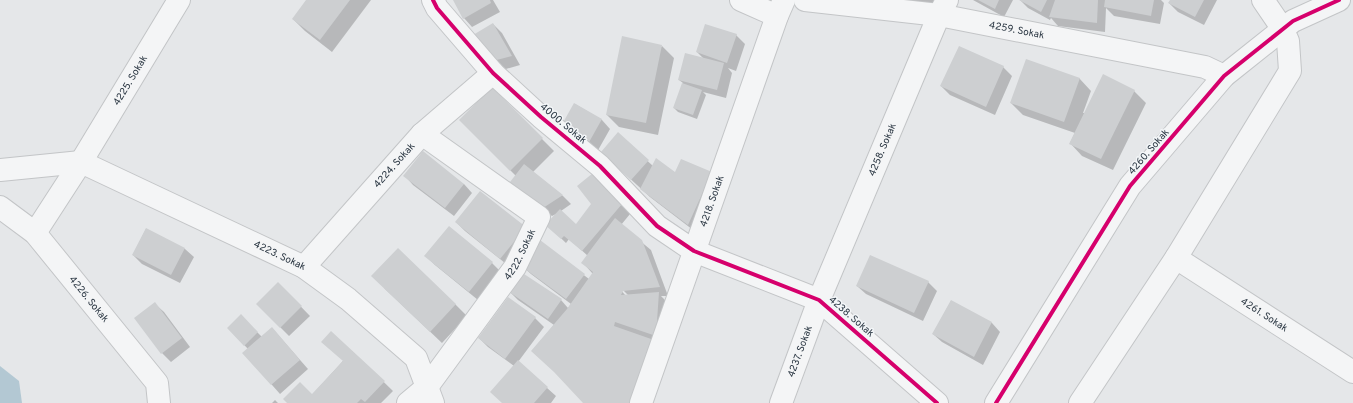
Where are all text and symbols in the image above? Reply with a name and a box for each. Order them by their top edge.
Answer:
street label: 4259. Sokak [988,18,1045,42]
street label: 4225. Sokak [110,53,151,108]
street label: 4000. Sokak [537,101,589,147]
street label: 4258. Sokak [865,121,899,178]
street label: 4260. Sokak [1126,126,1172,178]
street label: 4224. Sokak [371,140,418,191]
street label: 4218. Sokak [697,174,727,229]
street label: 4222. Sokak [501,227,539,283]
street label: 4223. Sokak [252,238,308,273]
street label: 4226. Sokak [66,273,112,325]
street label: 4238. Sokak [826,294,876,340]
street label: 4261. Sokak [1238,295,1290,335]
street label: 4237. Sokak [785,324,816,379]

